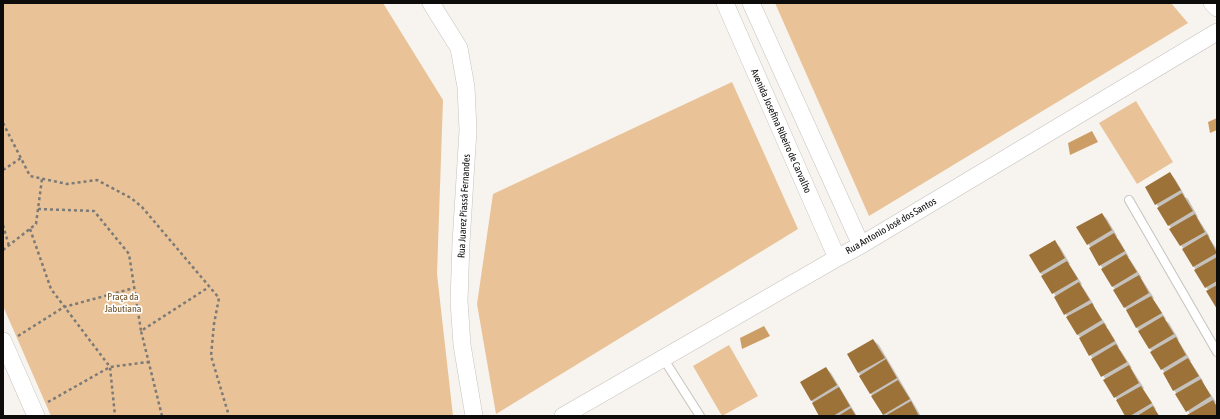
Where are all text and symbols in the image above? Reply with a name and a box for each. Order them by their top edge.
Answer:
street label: Avenida Josefina Ribeiro de Carvalho [748,67,814,195]
street label: Rua Juarez Piassá Fernandes [455,154,473,258]
street label: Rua Antonio José dos Santos [844,195,938,257]
park label: Praça da Jabutiana [105,291,141,314]

